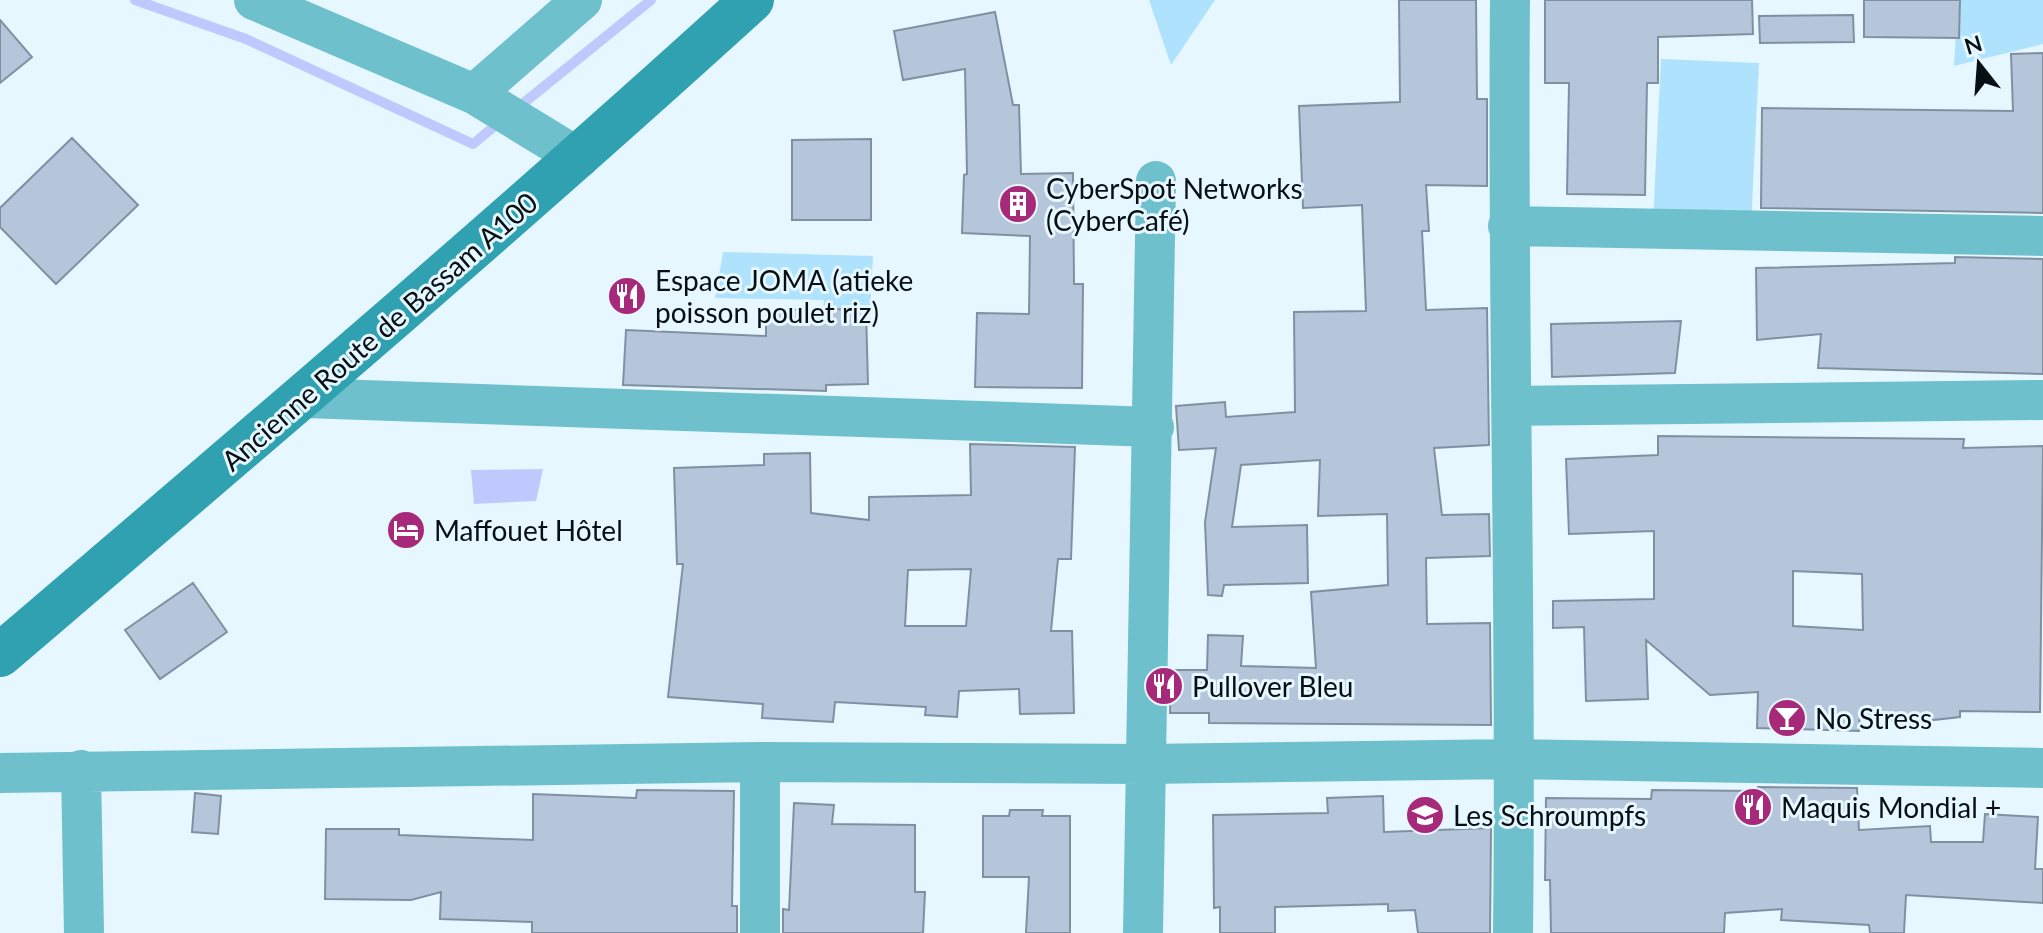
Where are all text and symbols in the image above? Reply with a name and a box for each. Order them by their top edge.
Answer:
north arrow [1939,24,2019,104]
text: N [1961,29,1985,60]
place label: CyberSpot Networks (CyberCafé) [1046,171,1303,237]
building icon: CyberSpot Networks (CyberCafé) [997,183,1039,225]
street label: Ancienne Route de Bassam A100 [214,185,544,477]
place label: Espace JOMA (atieke poisson poulet riz) [655,263,913,329]
restaurant icon: Espace JOMA (atieke poisson poulet riz) [606,275,648,317]
hotel icon: Maffouet Hôtel [385,509,427,551]
place label: Maffouet Hôtel [434,513,623,547]
restaurant icon: Pullover Bleu [1143,665,1185,707]
place label: Pullover Bleu [1192,669,1353,703]
bar icon: No Stress [1766,697,1808,739]
place label: No Stress [1815,701,1932,735]
restaurant icon: Maquis Mondial + [1732,786,1774,828]
place label: Maquis Mondial + [1781,790,2001,824]
school or university icon: Les Schroumpfs [1404,794,1446,836]
place label: Les Schroumpfs [1453,798,1646,832]

